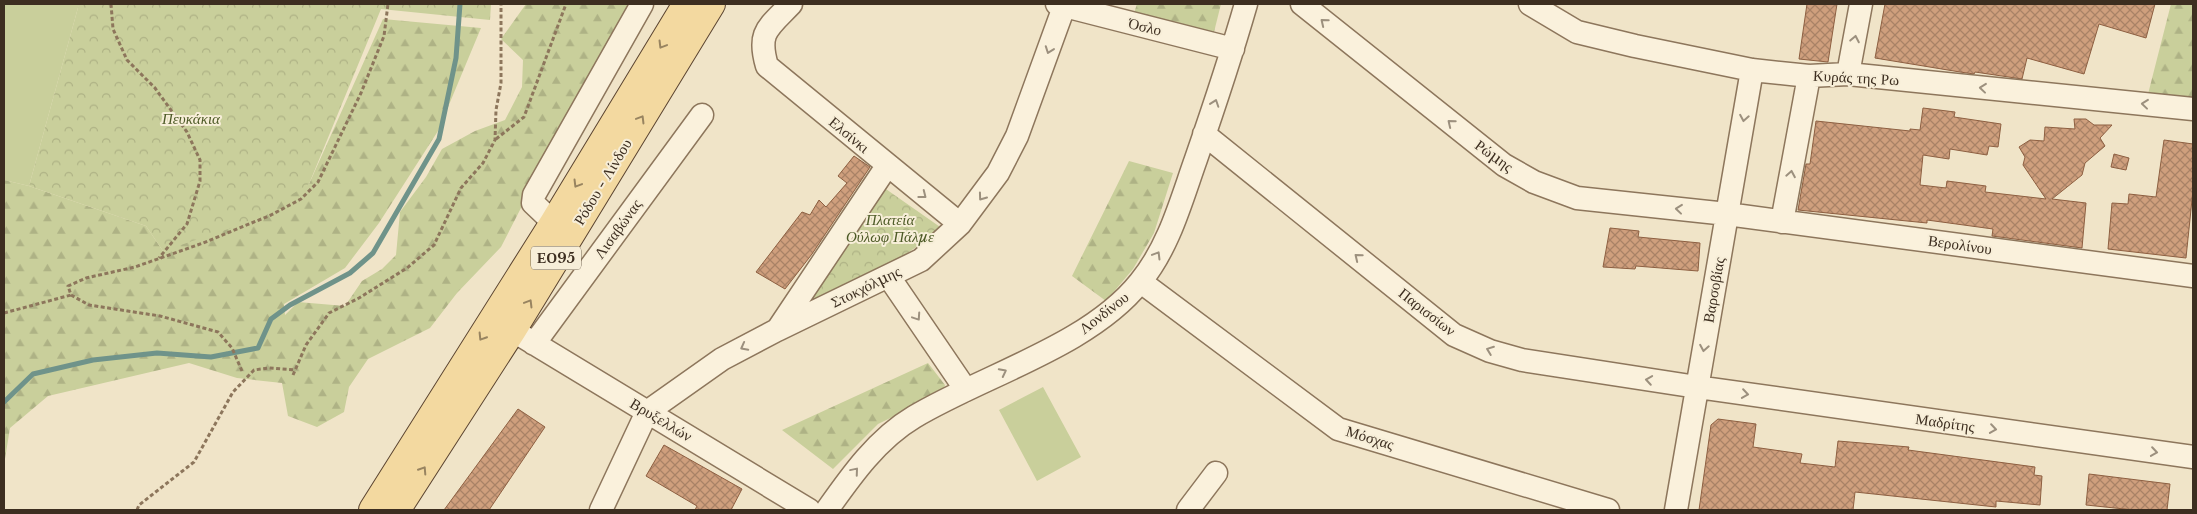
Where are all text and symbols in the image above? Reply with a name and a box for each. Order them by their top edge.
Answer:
street label: Όσλο [1126,13,1164,40]
one-way arrow [1321,19,1330,27]
one-way arrow [1849,35,1859,43]
one-way arrow [658,40,668,49]
one-way arrow [1045,45,1055,53]
street label: Κυράς της Ρω [1812,66,1900,89]
one-way arrow [1979,83,1987,94]
one-way arrow [2140,99,2148,110]
one-way arrow [1209,100,1219,108]
park label: Πευκάκια [161,109,221,128]
street label: Ελσίνκι [825,112,873,157]
one-way arrow [1739,114,1749,123]
one-way arrow [634,116,644,125]
one-way arrow [1448,121,1457,129]
street label: Ρόδου - Λίνδου [569,135,636,228]
street label: Ρώμης [1471,135,1517,176]
one-way arrow [1786,169,1796,178]
one-way arrow [574,179,584,188]
one-way arrow [918,189,927,198]
one-way arrow [979,191,987,200]
street label: Λισαβώνας [590,195,646,262]
one-way arrow [1674,204,1682,215]
park label: Πλατεία Ούλωφ Πάλμε [846,210,934,246]
street label: Βερολίνου [1927,231,1993,258]
road number: ΕΟ95 [531,247,581,270]
one-way arrow [1151,251,1161,260]
one-way arrow [1355,255,1364,263]
street label: Βαρσοβίας [1698,256,1729,324]
street label: Στοκχόλμης [828,261,904,312]
street label: Παρισσίων [1395,283,1460,340]
street label: Λονδίνου [1075,287,1132,338]
one-way arrow [522,299,532,308]
one-way arrow [911,311,920,321]
one-way arrow [479,331,488,340]
one-way arrow [741,341,750,351]
one-way arrow [1700,343,1710,352]
one-way arrow [1486,346,1494,356]
one-way arrow [998,367,1007,378]
one-way arrow [1645,375,1653,385]
one-way arrow [1742,388,1750,399]
street label: Βρυξελλών [627,394,696,446]
street label: Μαδρίτης [1914,409,1976,436]
street label: Μόσχας [1344,421,1396,454]
one-way arrow [1989,424,1997,434]
one-way arrow [2150,446,2158,456]
one-way arrow [417,466,426,475]
one-way arrow [850,468,858,477]

